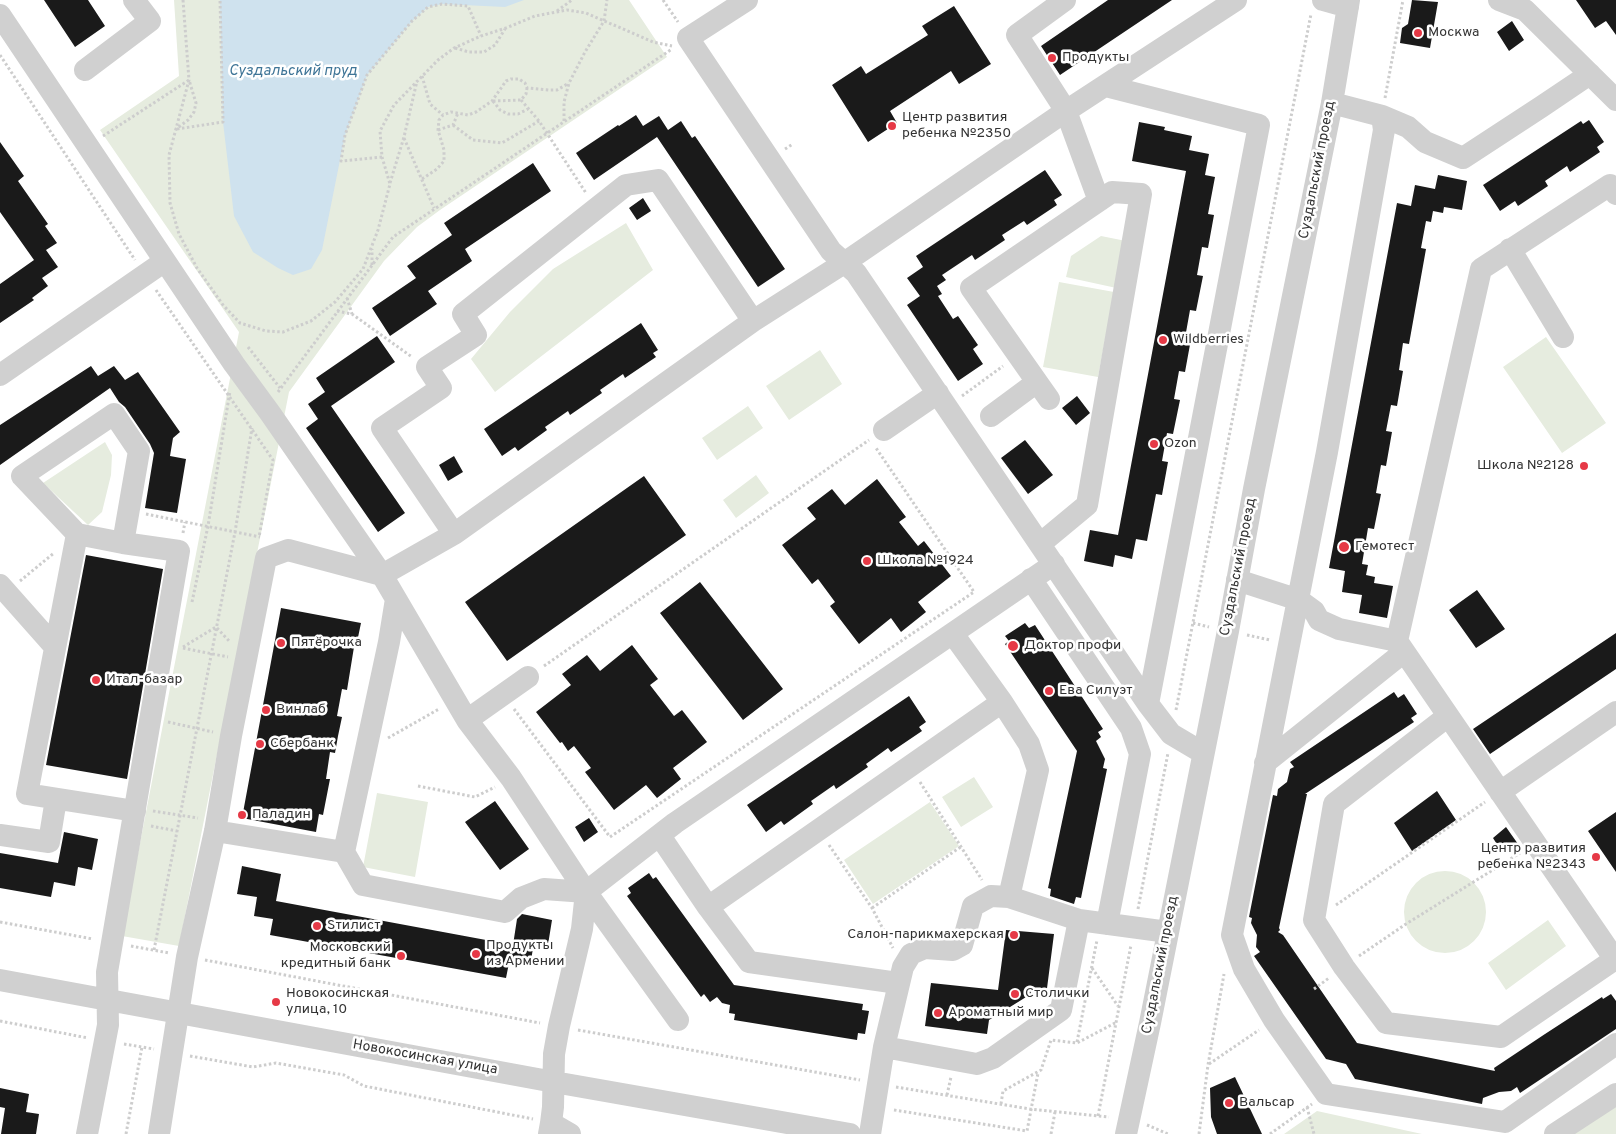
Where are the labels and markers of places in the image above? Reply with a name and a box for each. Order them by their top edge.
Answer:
place label: Москwa [1428,25,1479,41]
marker: Москwa [1412,27,1424,39]
place label: Продукты [1062,50,1129,66]
marker: Продукты [1046,52,1058,64]
place label: Центр развития ребенка №2350 [902,110,1011,142]
marker: Центр развития ребенка №2350 [886,120,898,132]
place label: Wildberries [1173,332,1244,348]
marker: Wildberries [1157,334,1169,346]
place label: Ozon [1164,436,1197,452]
marker: Ozon [1148,438,1160,450]
place label: Школа №2128 [1477,458,1574,474]
marker: Школа №2128 [1578,460,1590,472]
place label: Гемотест [1355,539,1414,555]
marker: Гемотест [1337,540,1351,554]
place label: Школа №1924 [877,553,974,569]
marker: Школа №1924 [861,555,873,567]
place label: Пятёрочка [291,635,362,651]
marker: Пятёрочка [275,637,287,649]
place label: Доктор профи [1024,638,1121,654]
marker: Доктор профи [1006,639,1020,653]
place label: Итал-базар [106,672,182,688]
marker: Итал-базар [90,674,102,686]
place label: Ева Силуэт [1059,683,1133,699]
marker: Ева Силуэт [1043,685,1055,697]
place label: Винлаб [276,702,326,718]
marker: Винлаб [260,704,272,716]
place label: Сбербанк [270,736,334,752]
marker: Сбербанк [254,738,266,750]
place label: Паладин [252,807,311,823]
marker: Паладин [236,809,248,821]
place label: Центр развития ребенка №2343 [1477,841,1586,874]
marker: Центр развития ребенка №2343 [1590,851,1602,863]
place label: Sтилист [327,918,381,934]
marker: Sтилист [311,920,323,932]
place label: Салон-парикмахерская [847,927,1004,943]
marker: Салон-парикмахерская [1008,929,1020,941]
place label: Продукты из Армении [486,938,564,970]
place label: Московский кредитный банк [281,940,391,972]
marker: Продукты из Армении [470,948,482,960]
marker: Московский кредитный банк [395,950,407,962]
place label: Новокосинская улица, 10 [286,986,389,1019]
place label: Столички [1025,986,1089,1002]
marker: Столички [1009,988,1021,1000]
marker: Новокосинская улица, 10 [270,996,282,1008]
place label: Ароматный мир [948,1005,1053,1021]
marker: Ароматный мир [932,1007,944,1019]
place label: Вальсар [1239,1095,1294,1111]
marker: Вальсар [1223,1097,1235,1109]

